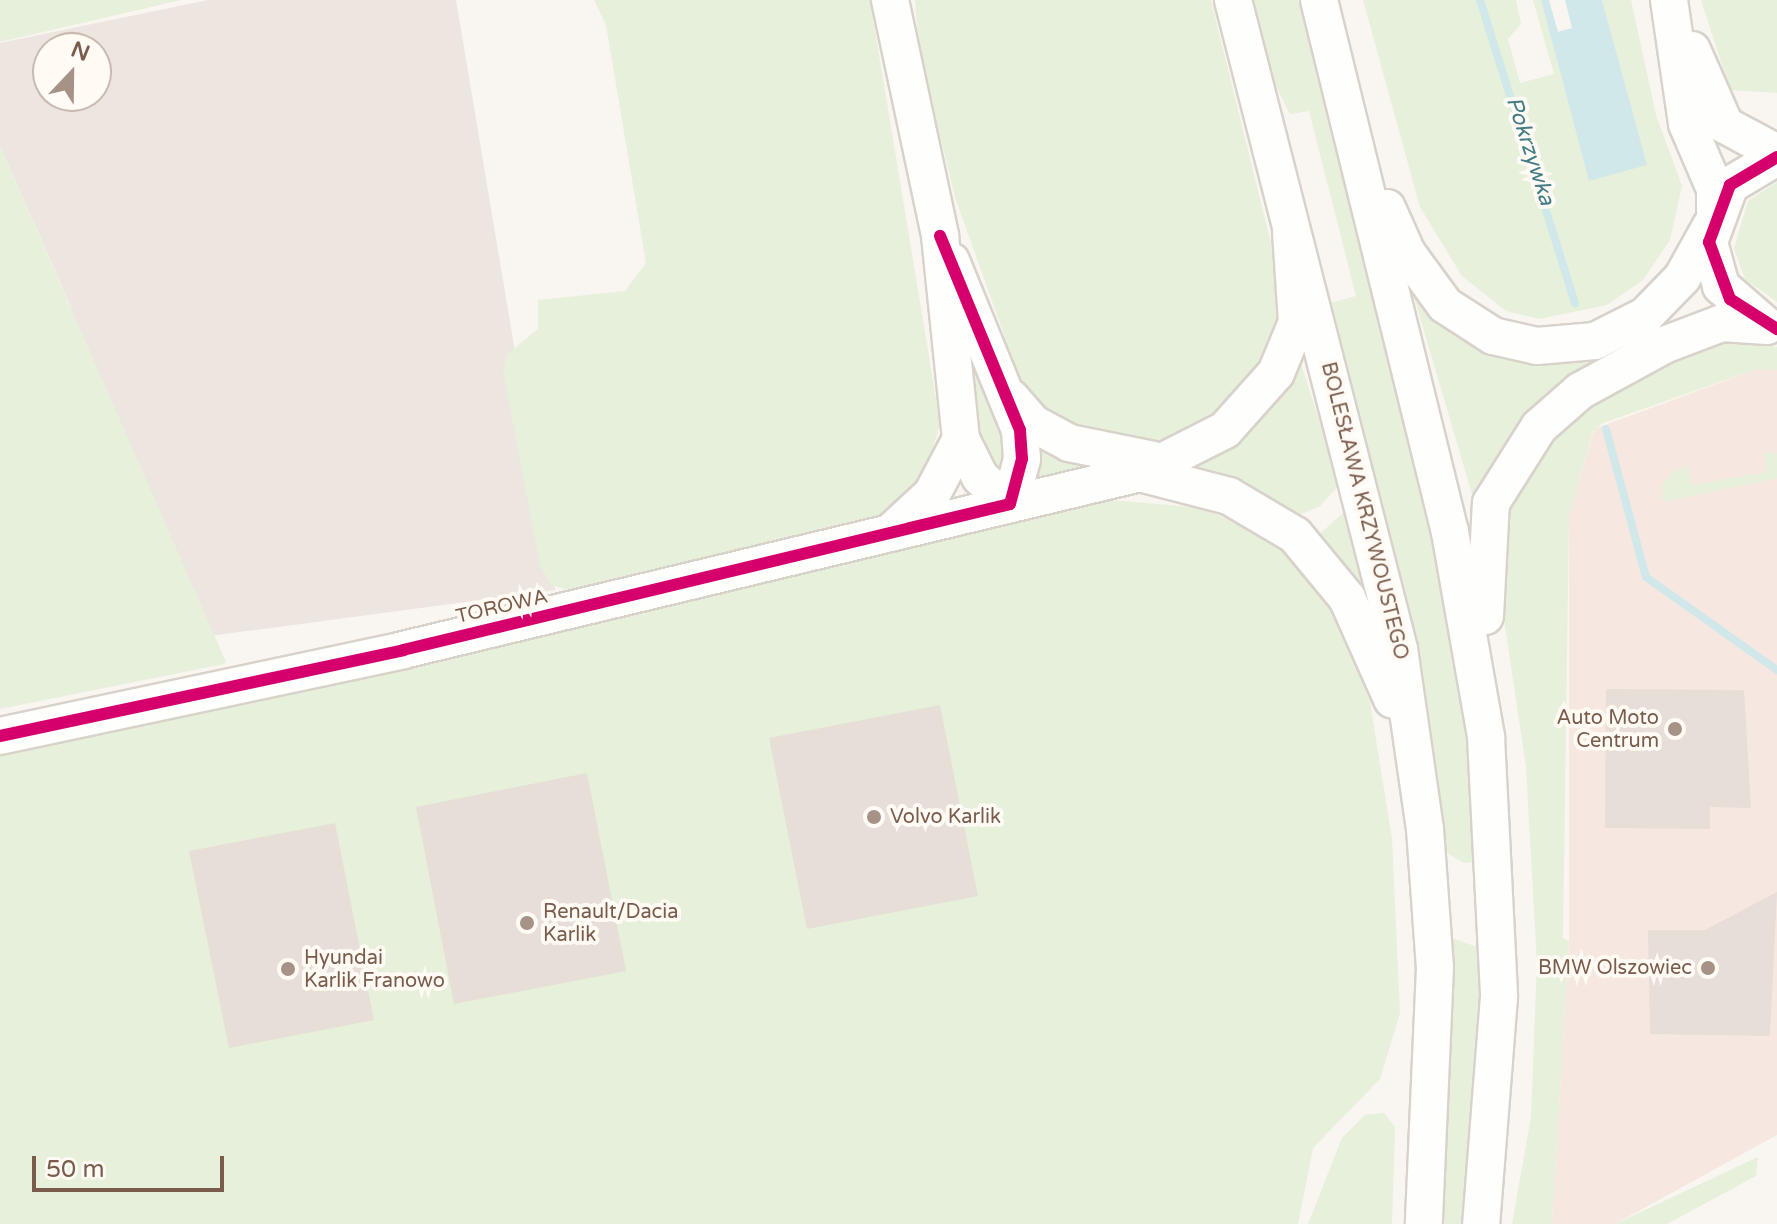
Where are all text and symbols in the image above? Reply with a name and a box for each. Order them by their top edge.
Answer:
north arrow [32,32,112,112]
text: N [67,36,93,67]
water label: Pokrzywka [1500,93,1560,209]
street label: BOLESŁAWA KRZYWOUSTEGO [1315,360,1413,662]
street label: TOROWA [454,585,550,629]
place label: Auto Moto Centrum [1557,706,1659,753]
marker: Auto Moto Centrum [1666,720,1684,738]
place label: Volvo Karlik [890,805,1001,829]
marker: Volvo Karlik [865,808,883,826]
place label: Renault/Dacia Karlik [543,900,678,947]
marker: Renault/Dacia Karlik [518,914,536,932]
place label: Hyundai Karlik Franowo [304,946,445,993]
place label: BMW Olszowiec [1538,956,1692,980]
marker: BMW Olszowiec [1699,959,1717,977]
marker: Hyundai Karlik Franowo [279,960,297,978]
scale bar [36,1140,228,1190]
text: 50 m [46,1155,104,1184]

